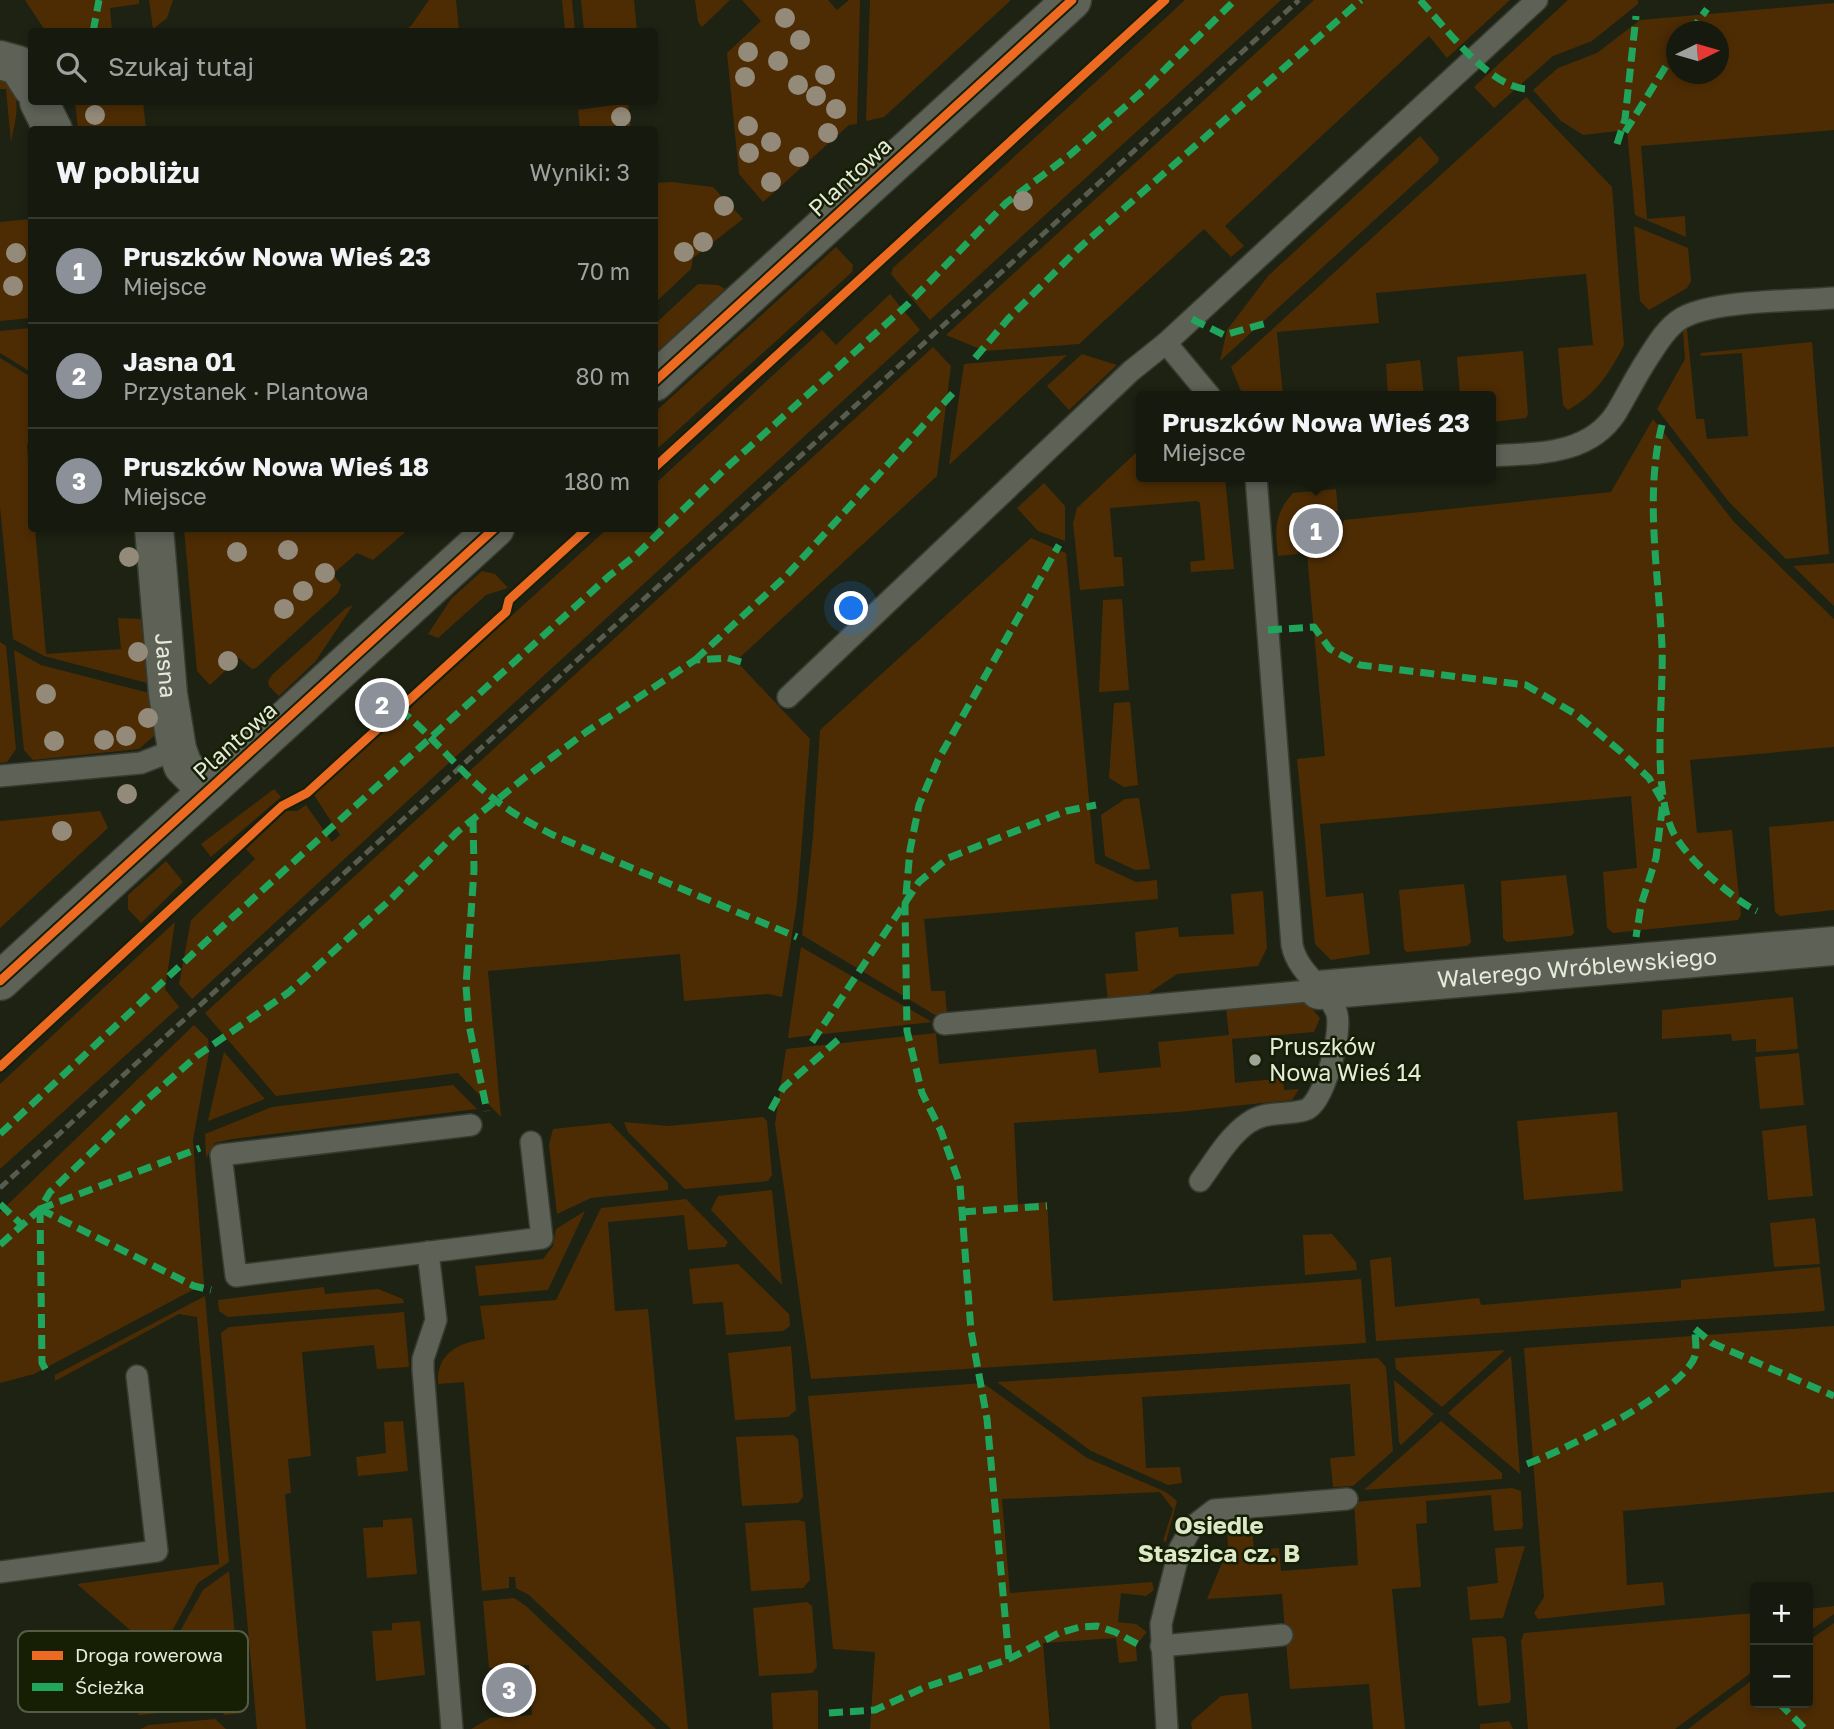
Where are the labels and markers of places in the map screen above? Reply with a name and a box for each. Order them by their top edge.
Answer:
pin: 1 [1293,505,1339,557]
pin: 2 [359,679,405,731]
place label: Pruszków Nowa Wieś 14 [1269,1032,1422,1086]
marker: Pruszków Nowa Wieś 14 [1247,1052,1263,1068]
pin: 3 [486,1664,532,1716]

